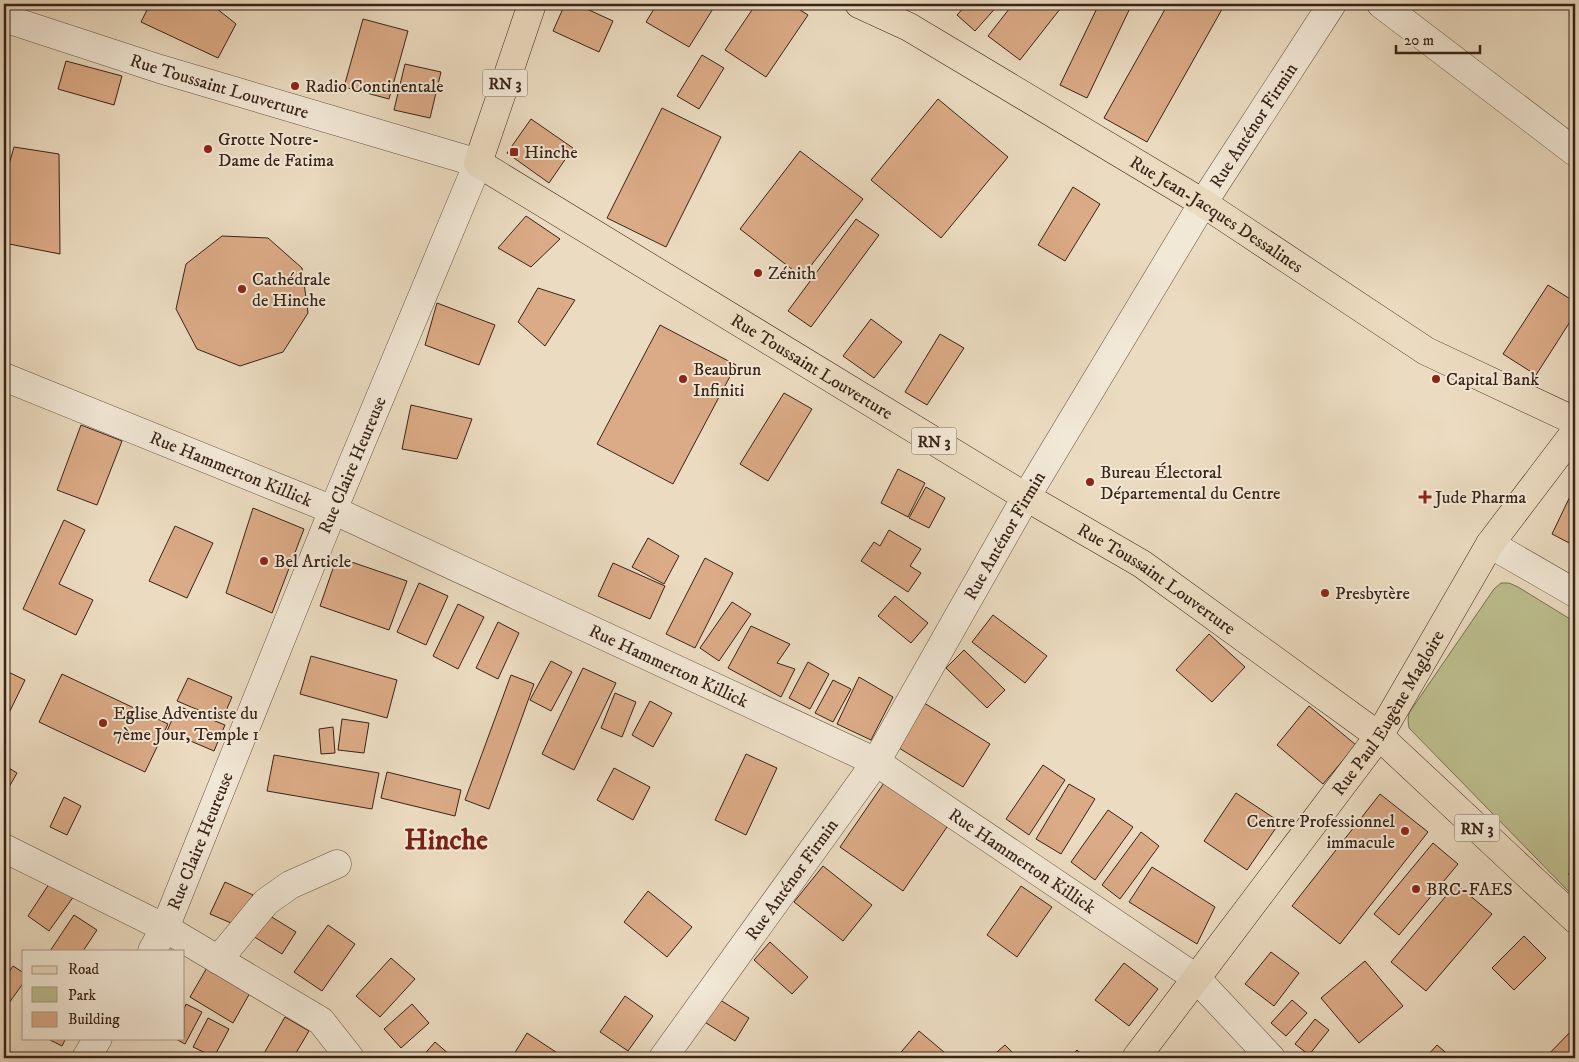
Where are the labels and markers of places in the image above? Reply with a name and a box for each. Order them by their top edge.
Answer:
place label: Radio Continentale [305,76,444,98]
marker: Radio Continentale [289,80,301,92]
place label: Grotte Notre- Dame de Fatima [218,129,334,172]
place label: Hinche [524,142,578,164]
marker: Grotte Notre- Dame de Fatima [202,143,214,155]
marker: Hinche [508,146,520,158]
place label: Zénith [768,263,817,285]
marker: Zénith [752,267,764,279]
place label: Cathédrale de Hinche [252,269,330,312]
marker: Cathédrale de Hinche [236,283,248,295]
place label: Beaubrun Infiniti [693,359,762,402]
place label: Capital Bank [1446,369,1539,391]
marker: Beaubrun Infiniti [677,373,689,385]
marker: Capital Bank [1430,373,1442,385]
place label: Bureau Électoral Départemental du Centre [1100,462,1281,505]
marker: Bureau Électoral Départemental du Centre [1084,476,1096,488]
place label: Jude Pharma [1433,487,1527,509]
marker: Jude Pharma [1419,491,1431,503]
place label: Bel Article [274,551,351,573]
marker: Bel Article [258,555,270,567]
place label: Presbytère [1335,583,1410,605]
marker: Presbytère [1319,587,1331,599]
place label: Eglise Adventiste du 7ème Jour, Temple 1 [113,703,259,746]
marker: Eglise Adventiste du 7ème Jour, Temple 1 [97,717,109,729]
place label: Centre Professionnel immacule [1247,811,1396,854]
marker: Centre Professionnel immacule [1399,825,1411,837]
place label: BRC-FAES [1426,879,1513,901]
marker: BRC-FAES [1410,883,1422,895]

